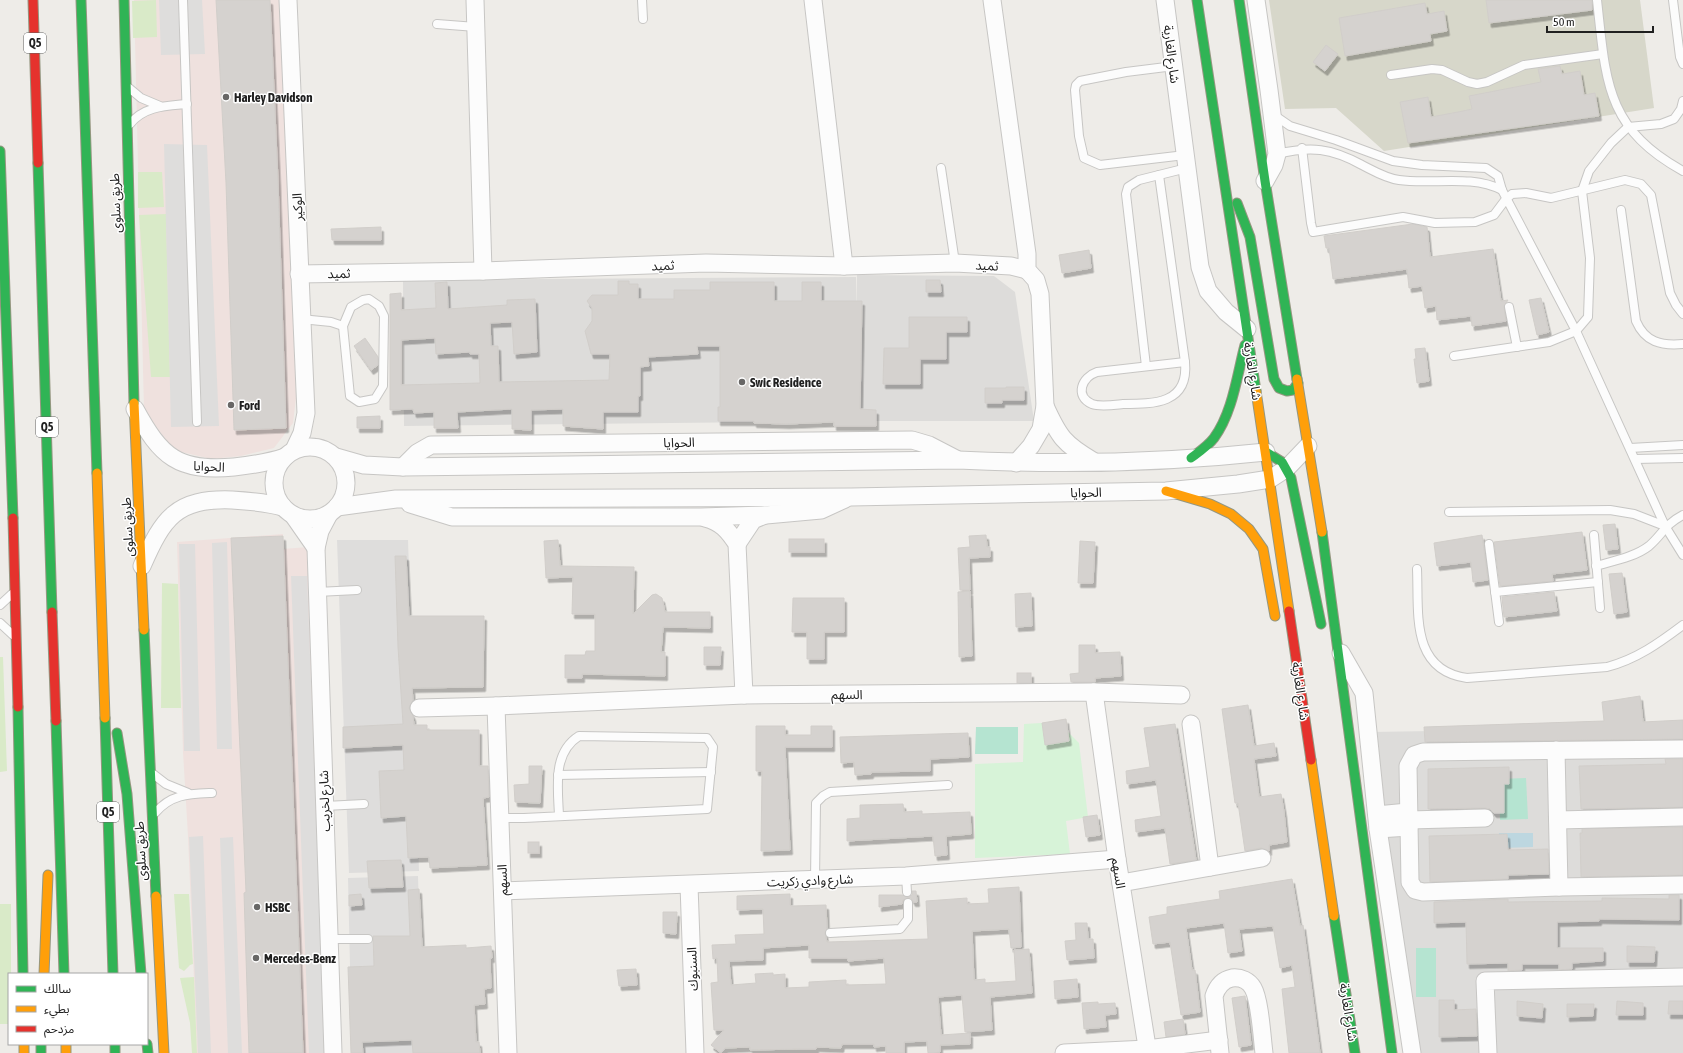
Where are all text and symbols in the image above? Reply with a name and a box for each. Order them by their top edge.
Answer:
scale bar [1547,8,1653,34]
text: 50 m [1553,15,1575,29]
street label: شارع الغارية [1158,24,1183,84]
road number: Q5 [24,33,46,53]
place label: Harley Davidson [234,90,313,105]
marker: Harley Davidson [221,92,231,102]
street label: طريق سلوى [107,173,125,233]
street label: الوكير [290,193,306,222]
street label: ثميد [975,257,999,274]
street label: ثميد [651,258,675,273]
street label: ثميد [327,266,351,281]
street label: شارع الغارية [1238,341,1265,402]
place label: Swic Residence [750,375,822,390]
marker: Swic Residence [737,377,747,387]
place label: Ford [239,398,260,413]
marker: Ford [226,400,236,410]
road number: Q5 [36,417,58,437]
street label: الحوايا [663,435,695,450]
street label: الحوايا [193,458,225,475]
street label: الحوايا [1070,485,1102,500]
street label: طريق سلوى [118,496,138,557]
street label: شارع الغارية [1286,661,1312,722]
street label: السهم [831,687,863,705]
street label: شارع لخريب [316,770,336,832]
road number: Q5 [97,802,119,822]
street label: طريق سلوى [131,820,151,881]
street label: السهم [1106,856,1128,890]
street label: السهم [494,864,514,896]
street label: شارع وادي زكريت [767,871,854,893]
place label: HSBC [265,900,290,915]
marker: HSBC [252,902,262,912]
street label: السنبوك [684,947,701,991]
place label: Mercedes-Benz [264,951,336,966]
marker: Mercedes-Benz [251,953,261,963]
legend [8,973,148,1045]
text: سالك [44,982,71,996]
street label: شارع الغارية [1334,982,1361,1043]
text: بطيء [44,1002,70,1019]
text: مزدحم [44,1022,74,1038]

